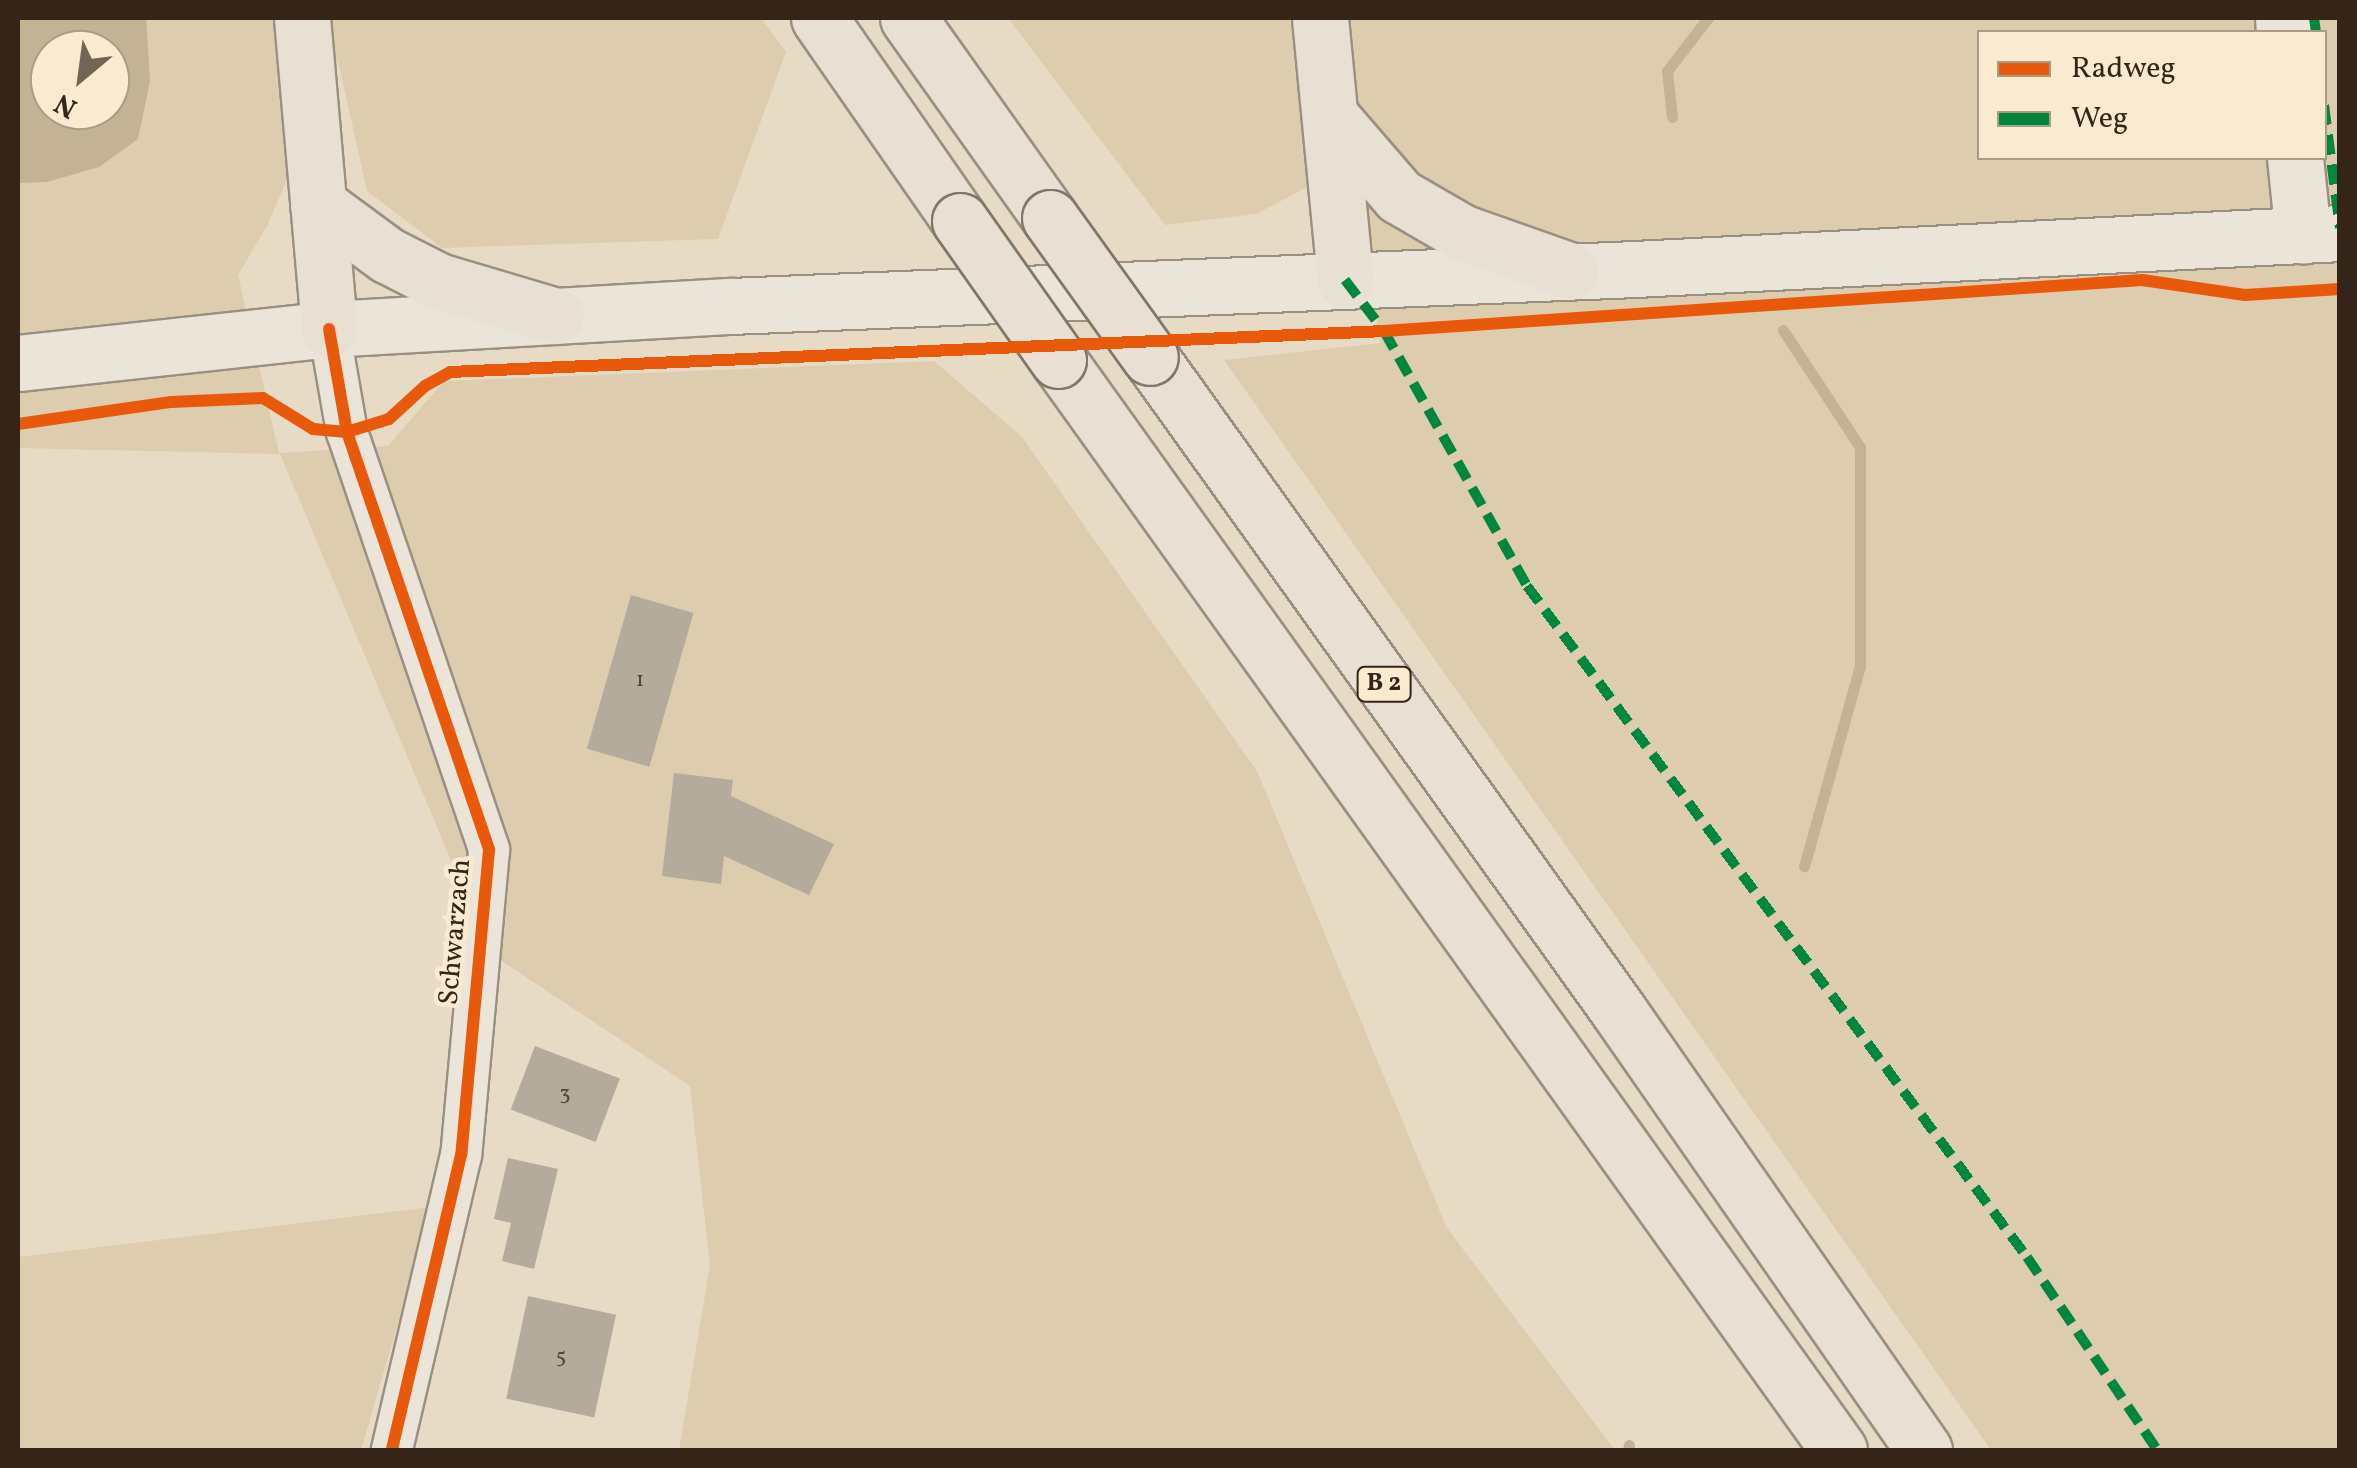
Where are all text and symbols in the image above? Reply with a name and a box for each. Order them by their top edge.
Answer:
north arrow [30,30,130,130]
legend [1977,30,2327,160]
text: Radweg [2071,48,2176,90]
text: N [48,83,85,127]
text: Weg [2071,98,2128,140]
road number: B 2 [1356,664,1412,704]
house number: 1 [636,668,644,694]
street label: Schwarzach [433,857,479,1007]
house number: 3 [559,1081,571,1107]
house number: 5 [556,1344,566,1370]

